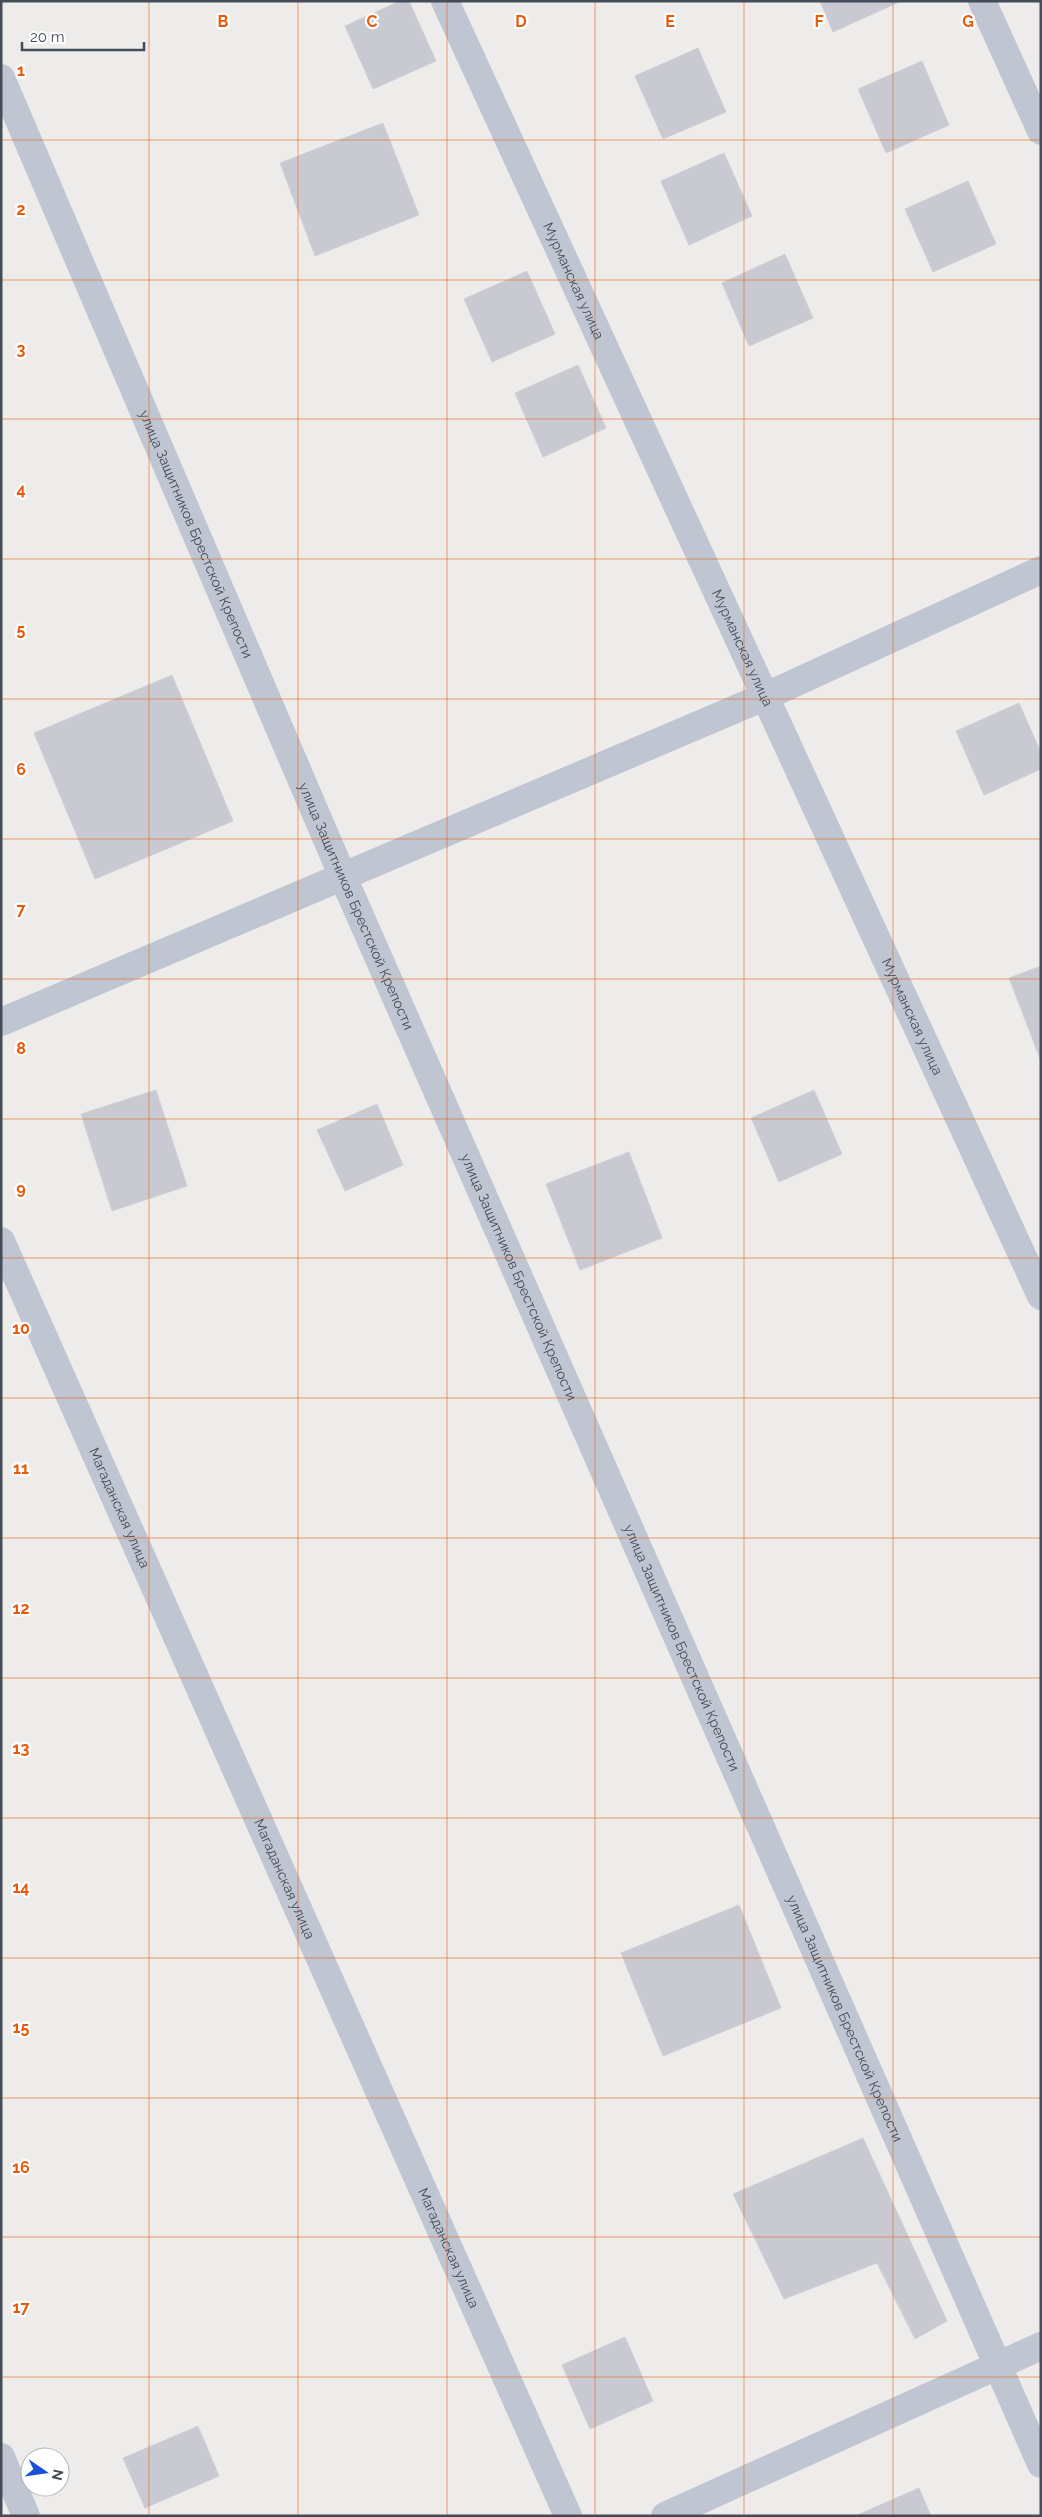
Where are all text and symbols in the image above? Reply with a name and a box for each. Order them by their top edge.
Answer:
text: B [218,12,229,31]
text: C [367,12,378,31]
text: D [515,12,527,31]
text: E [665,12,675,31]
text: F [814,12,824,31]
text: G [962,12,974,31]
scale bar [22,20,145,52]
text: 20 m [30,28,65,46]
text: 1 [17,61,25,80]
text: 2 [16,200,26,219]
street label: Мурманская улица [540,220,608,342]
text: 3 [17,340,26,359]
street label: улица Защитников Брестской Крепости [136,408,256,660]
text: 4 [16,480,26,499]
street label: Мурманская улица [709,587,776,709]
text: 5 [17,620,26,639]
text: 6 [16,760,26,779]
street label: улица Защитников Брестской Крепости [295,780,417,1032]
text: 7 [17,900,26,919]
street label: Мурманская улица [879,956,946,1078]
text: 8 [16,1039,26,1058]
street label: улица Защитников Брестской Крепости [458,1151,580,1403]
text: 9 [16,1179,26,1198]
text: 10 [12,1319,30,1338]
street label: Магаданская улица [86,1445,153,1570]
text: 11 [13,1459,29,1478]
street label: улица Защитников Брестской Крепости [621,1522,743,1773]
text: 12 [13,1599,29,1618]
text: 13 [13,1739,29,1758]
street label: Магаданская улица [251,1816,318,1941]
text: 14 [12,1878,30,1897]
street label: улица Защитников Брестской Крепости [784,1893,906,2144]
text: 15 [13,2018,30,2037]
text: 16 [12,2158,30,2177]
street label: Магаданская улица [415,2185,482,2310]
text: 17 [13,2298,29,2317]
north arrow [20,2447,70,2497]
text: N [49,2468,67,2482]

